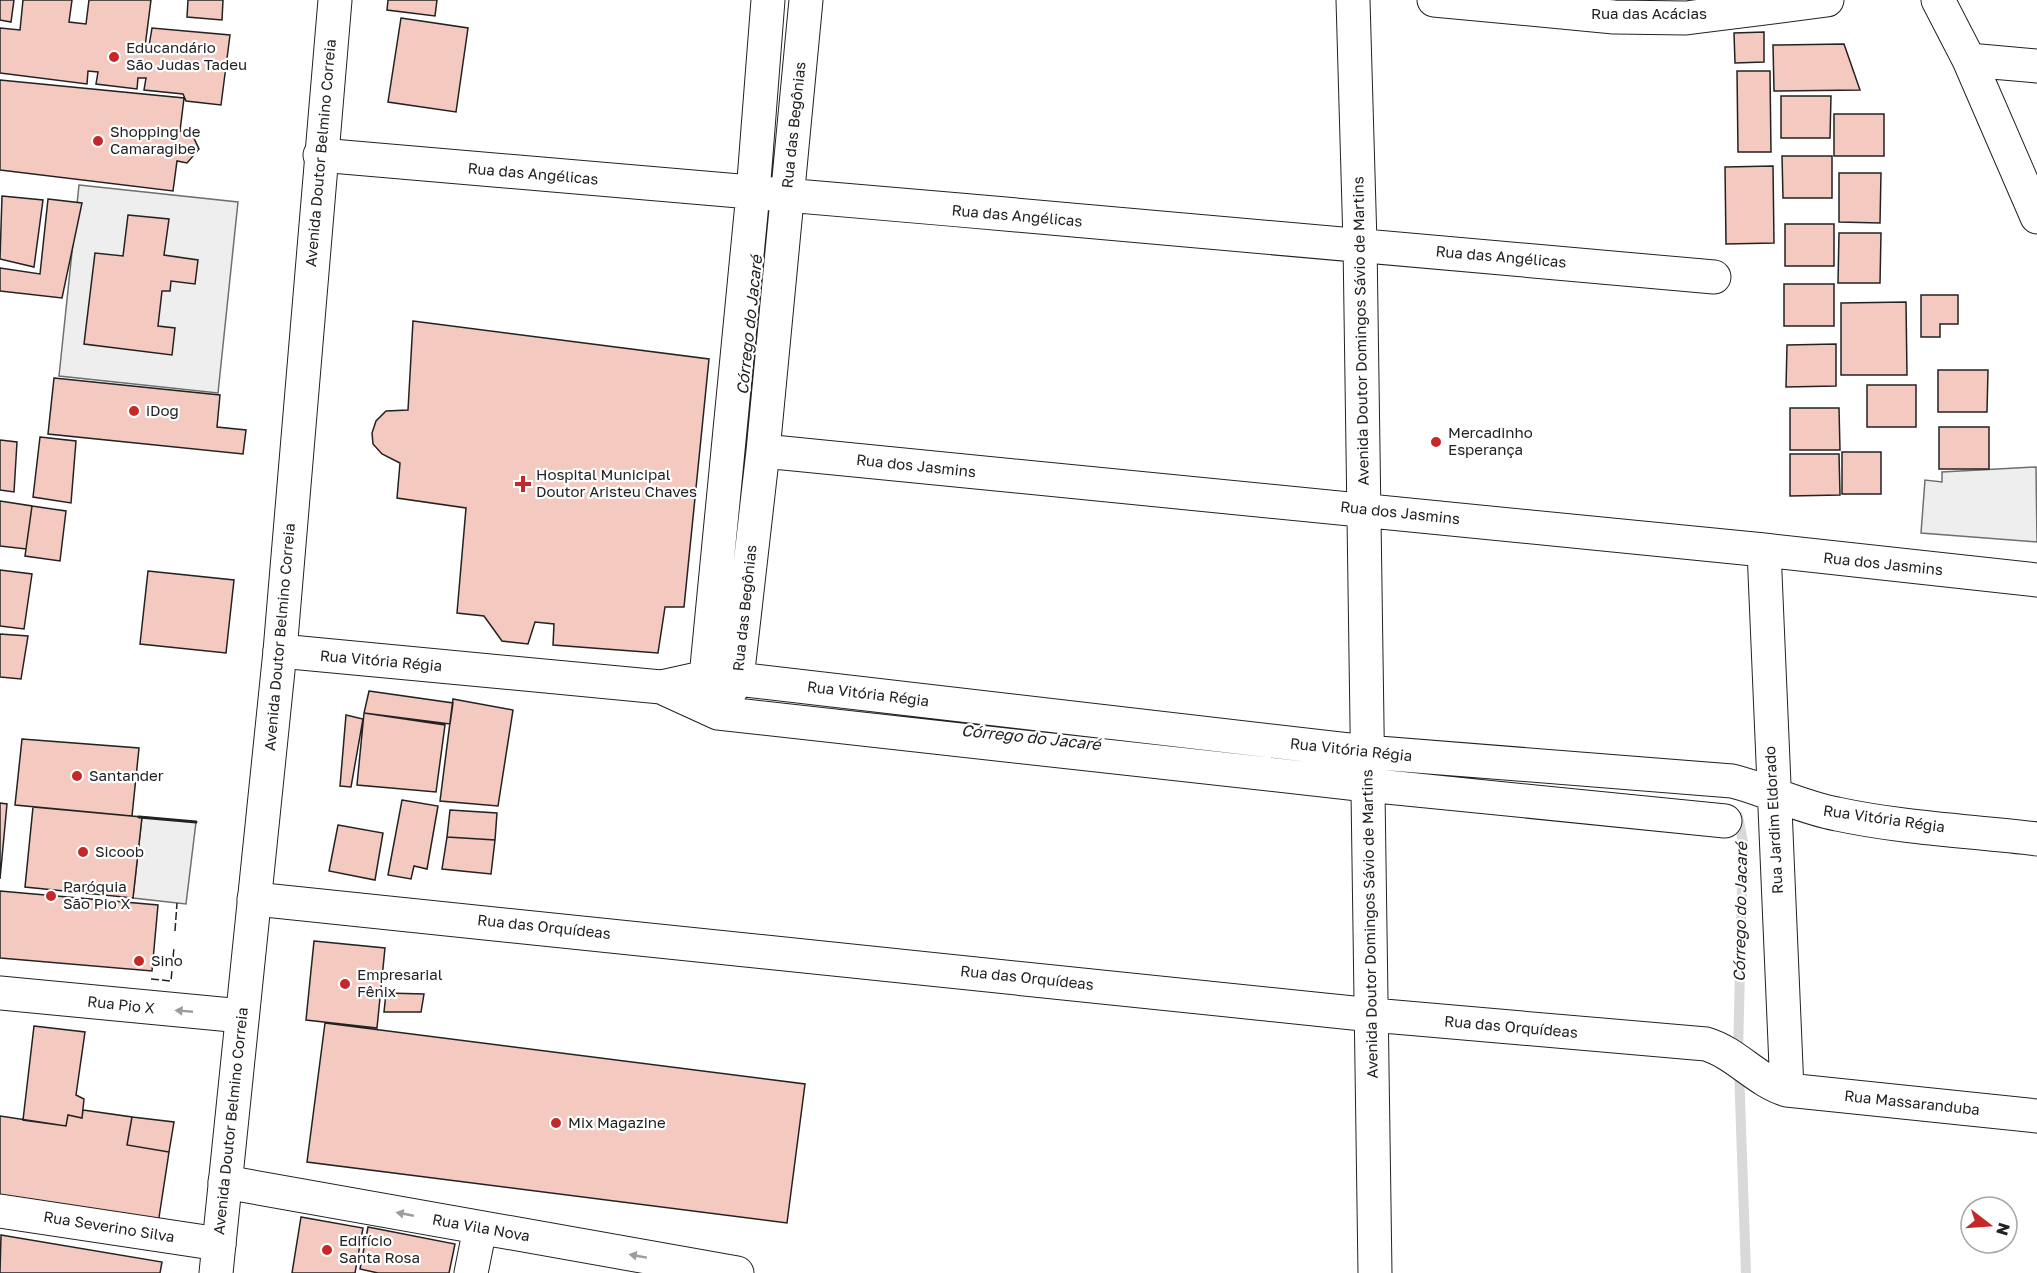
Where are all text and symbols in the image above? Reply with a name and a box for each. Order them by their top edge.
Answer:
street label: Rua das Acácias [1591,4,1707,22]
place label: Educandário São Judas Tadeu [126,38,247,73]
street label: Avenida Doutor Belmino Correia [301,38,339,268]
marker: Educandário São Judas Tadeu [107,50,121,64]
street label: Rua das Begônias [777,61,809,189]
place label: Shopping de Camaragibe [110,122,201,157]
marker: Shopping de Camaragibe [91,134,105,148]
street label: Rua das Angélicas [467,158,599,188]
street label: Avenida Doutor Domingos Sávio de Martins [1348,176,1372,486]
street label: Rua das Angélicas [951,200,1083,230]
street label: Rua das Angélicas [1435,241,1567,271]
water label: Córrego do Jacaré [732,253,766,396]
place label: iDog [146,401,179,419]
marker: iDog [127,404,141,418]
place label: Mercadinho Esperança [1448,423,1533,458]
marker: Mercadinho Esperança [1429,435,1443,449]
street label: Rua dos Jasmins [855,450,977,480]
place label: Hospital Municipal Doutor Aristeu Chaves [536,465,697,500]
marker: Hospital Municipal Doutor Aristeu Chaves [514,475,532,493]
street label: Rua dos Jasmins [1339,497,1461,527]
street label: Avenida Doutor Belmino Correia [260,522,298,752]
street label: Rua das Begônias [728,544,760,672]
street label: Rua dos Jasmins [1822,548,1944,578]
street label: Rua Vitória Régia [319,646,443,674]
street label: Rua Vitória Régia [806,677,930,709]
water label: Córrego do Jacaré [960,720,1103,754]
street label: Rua Vitória Régia [1289,734,1413,764]
street label: Rua Jardim Eldorado [1760,745,1786,895]
place label: Santander [89,766,164,784]
marker: Santander [70,769,84,783]
street label: Avenida Doutor Domingos Sávio de Martins [1357,769,1381,1079]
street label: Rua Vitória Régia [1822,801,1946,835]
water label: Córrego do Jacaré [1729,840,1751,982]
place label: Sicoob [95,842,144,860]
marker: Sicoob [76,845,90,859]
place label: Paróquia São Pio X [63,877,130,912]
marker: Paróquia São Pio X [44,889,58,903]
street label: Rua das Orquídeas [476,910,612,942]
place label: Sino [151,951,183,969]
marker: Sino [132,954,146,968]
street label: Rua das Orquídeas [959,961,1095,993]
place label: Empresarial Fênix [357,965,443,1000]
marker: Empresarial Fênix [338,977,352,991]
street label: Rua Pio X [86,992,156,1017]
one-way arrow [174,1006,193,1016]
street label: Avenida Doutor Belmino Correia [209,1006,251,1236]
street label: Rua das Orquídeas [1444,1011,1579,1041]
street label: Rua Massaranduba [1843,1086,1981,1118]
place label: Mix Magazine [568,1113,666,1131]
marker: Mix Magazine [549,1116,563,1130]
north arrow [1959,1195,2019,1255]
street label: Rua Severino Silva [42,1207,176,1245]
one-way arrow [395,1209,414,1218]
street label: Rua Vila Nova [431,1210,531,1244]
text: N [1992,1221,2015,1238]
place label: Edifício Santa Rosa [339,1231,420,1266]
marker: Edifício Santa Rosa [320,1243,334,1257]
one-way arrow [628,1251,647,1260]

